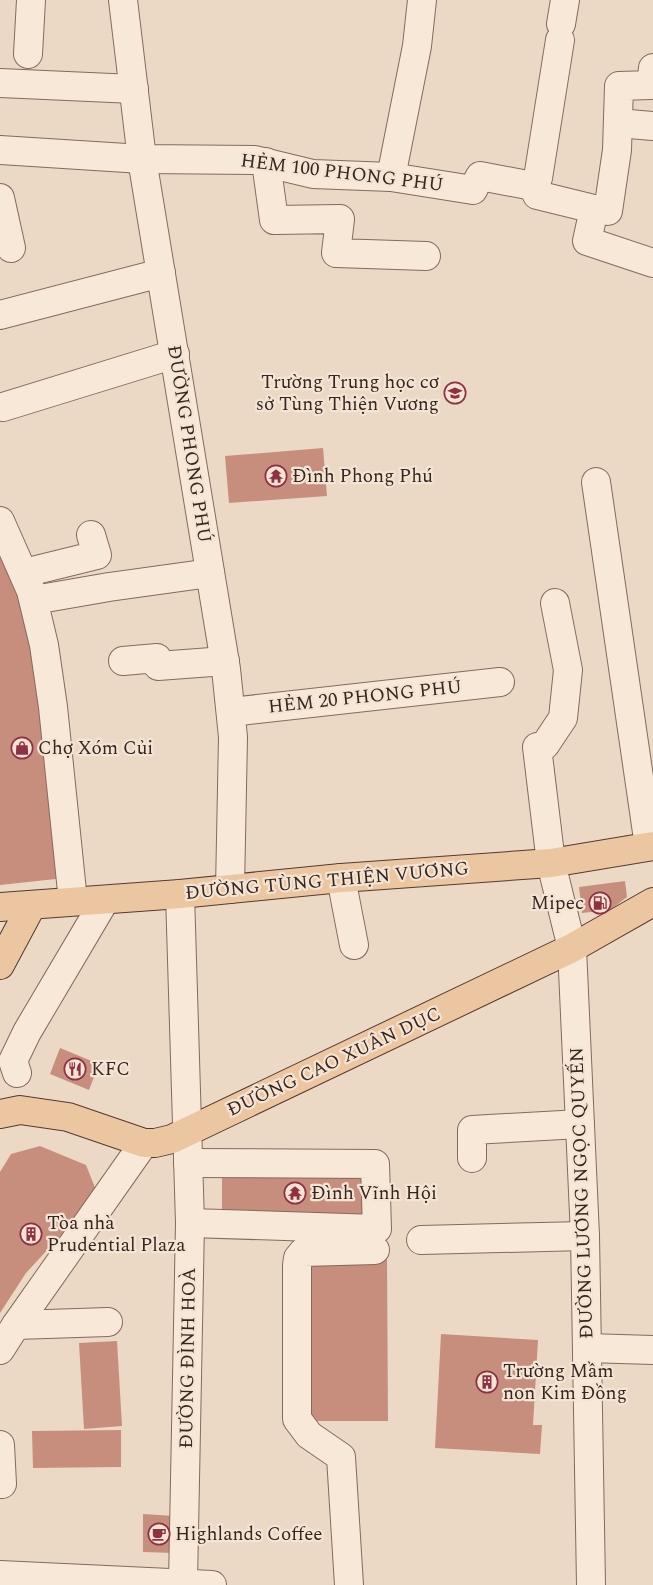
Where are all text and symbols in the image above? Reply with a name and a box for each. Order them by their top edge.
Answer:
street label: HẺM 100 PHONG PHÚ [239,146,445,200]
street label: ĐƯỜNG PHONG PHÚ [159,343,219,545]
place label: Trường Trung học cơ sở Tùng Thiện Vương [256,368,440,419]
school or university icon: Trường Trung học cơ sở Tùng Thiện Vương [443,381,467,405]
place label: Đình Phong Phú [292,462,433,491]
temple icon: Đình Phong Phú [264,464,288,488]
street label: HẺM 20 PHONG PHÚ [267,672,463,722]
place label: Chợ Xóm Củi [38,734,153,763]
shop icon: Chợ Xóm Củi [10,736,34,760]
street label: ĐƯỜNG TÙNG THIỆN VƯƠNG [184,854,470,908]
place label: Mipec [531,889,584,918]
fuel station icon: Mipec [588,891,612,915]
street label: ĐƯỜNG CAO XUÂN DỤC [222,1000,446,1124]
street label: ĐƯỜNG LƯƠNG NGỌC QUYẾN [562,1047,602,1339]
place label: KFC [91,1055,130,1084]
restaurant icon: KFC [63,1057,87,1081]
place label: Đình Vĩnh Hội [311,1179,437,1208]
temple icon: Đình Vĩnh Hội [283,1181,307,1205]
place label: Tòa nhà Prudential Plaza [47,1209,186,1260]
building icon: Tòa nhà Prudential Plaza [19,1222,43,1246]
street label: ĐƯỜNG ĐÌNH HOÀ [172,1267,204,1449]
place label: Trường Mầm non Kim Đồng [503,1357,627,1408]
building icon: Trường Mầm non Kim Đồng [475,1370,499,1394]
place label: Highlands Coffee [175,1520,323,1549]
cafe icon: Highlands Coffee [147,1522,171,1546]

